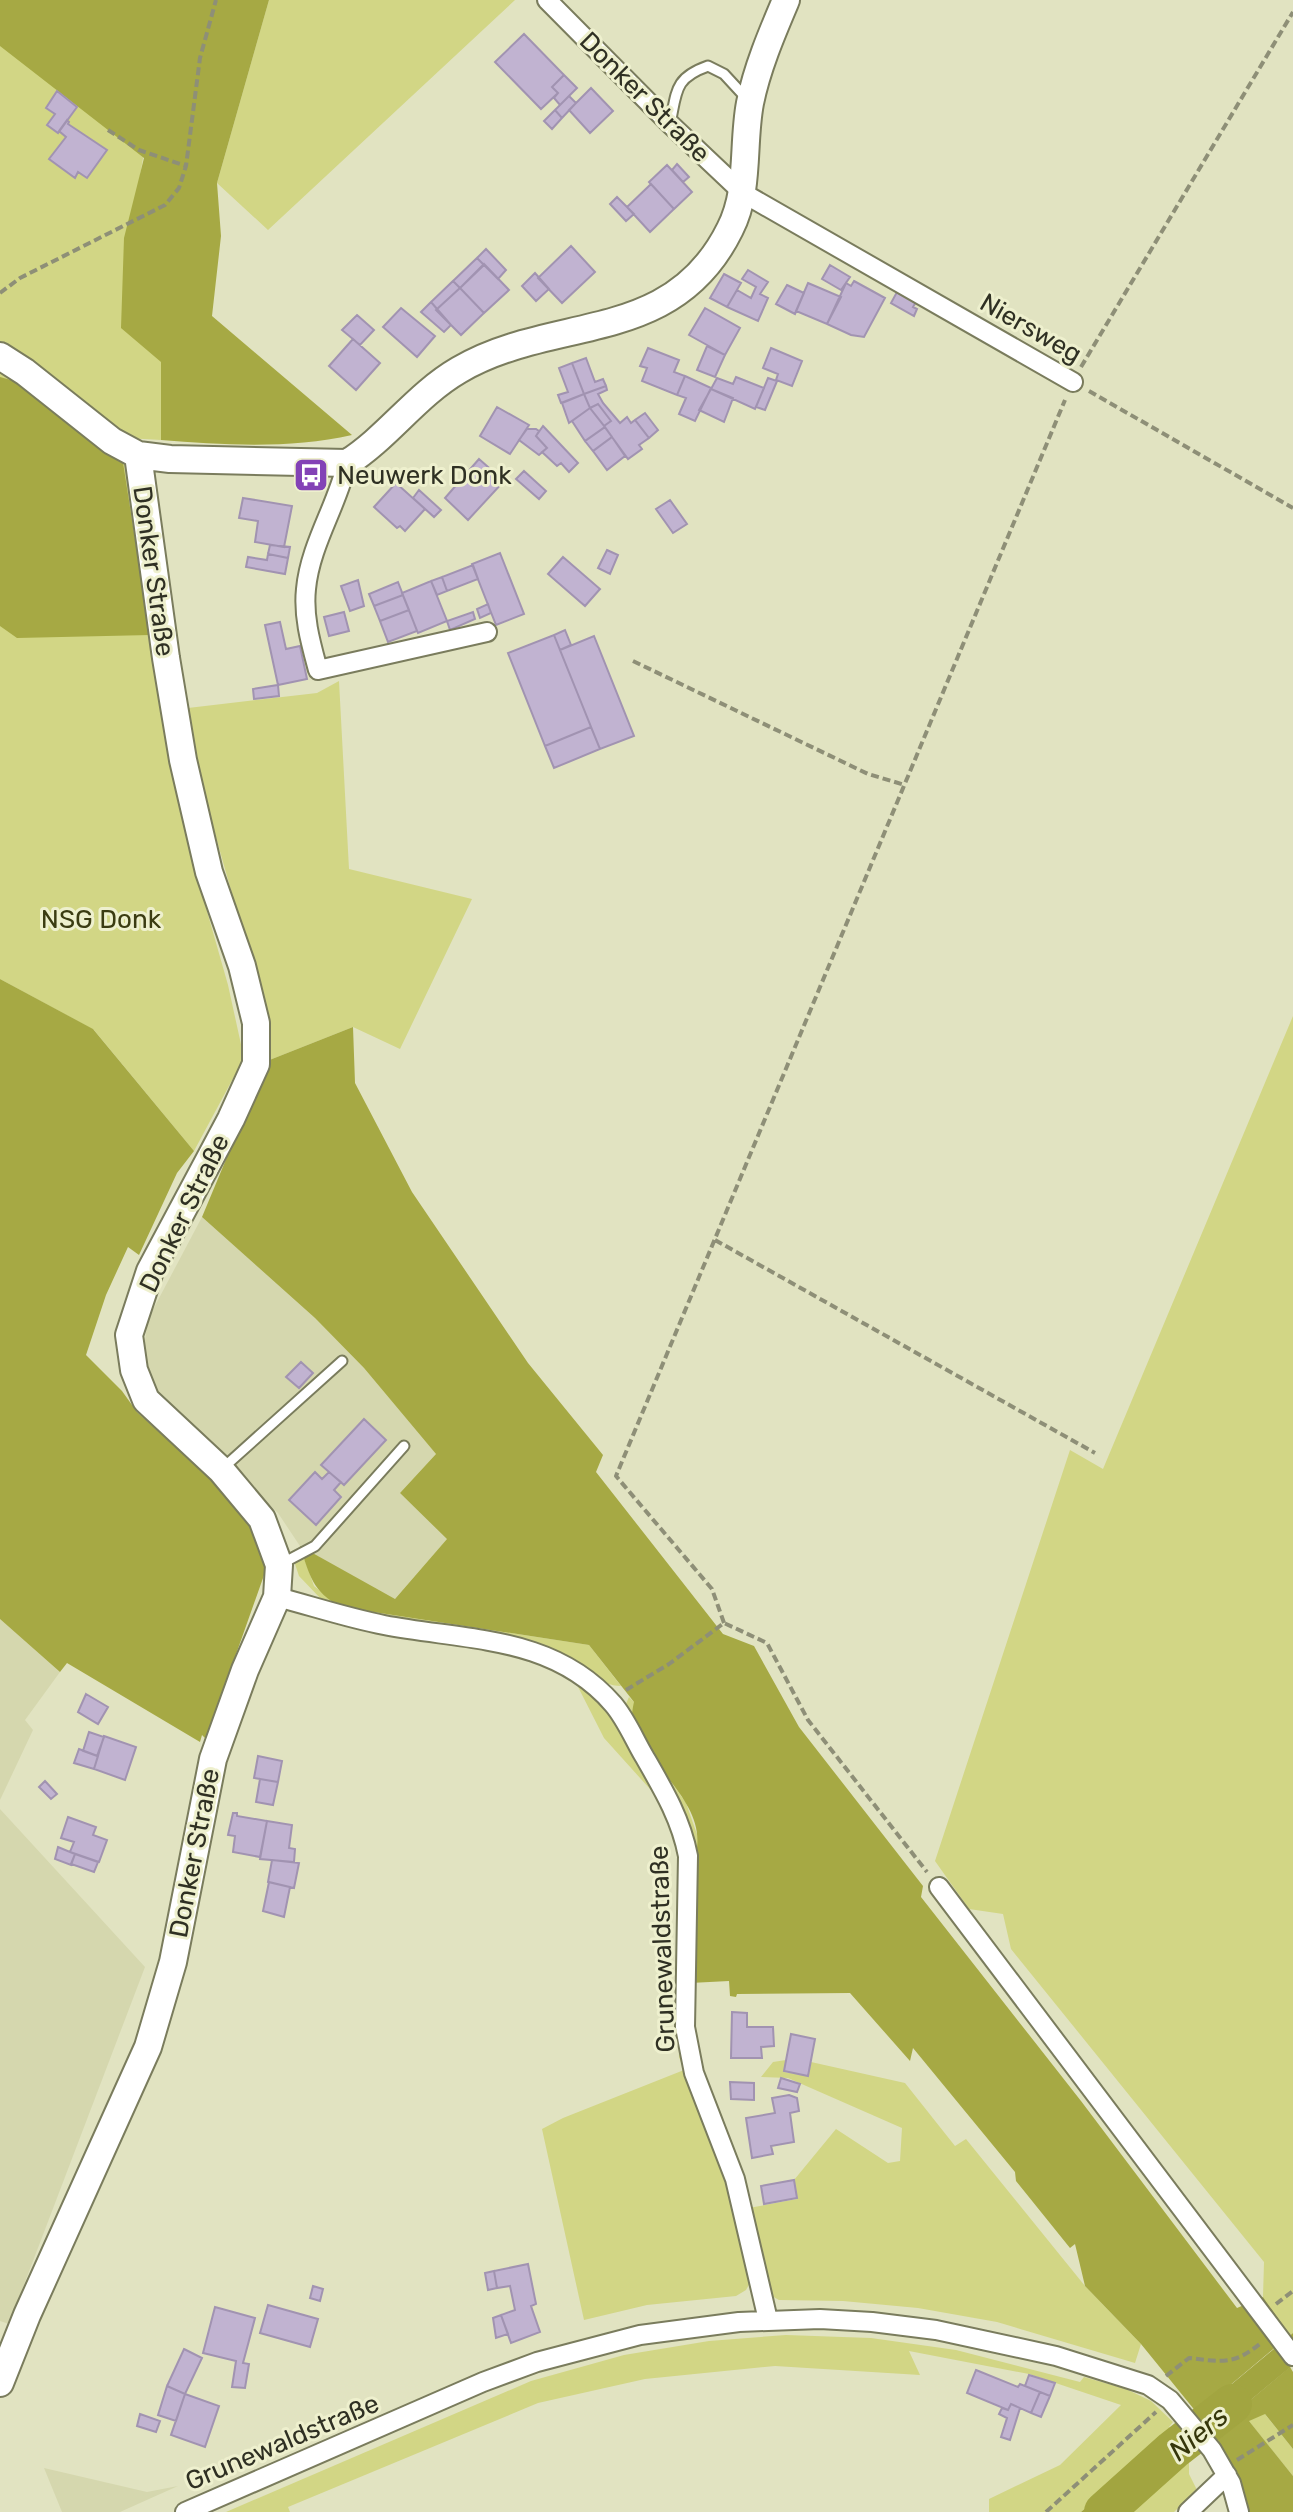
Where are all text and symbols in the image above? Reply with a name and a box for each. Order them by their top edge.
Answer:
street label: Donker Straße [573,26,716,169]
street label: Niersweg [974,287,1087,370]
bus stop icon: Neuwerk Donk [292,456,330,494]
place label: Neuwerk Donk [337,460,512,491]
street label: Donker Straße [126,484,181,658]
park label: NSG Donk [41,904,162,935]
street label: Donker Straße [133,1129,236,1297]
street label: Donker Straße [163,1766,226,1940]
street label: Grunewaldstraße [643,1845,682,2053]
street label: Grunewaldstraße [181,2388,384,2497]
water label: Niers [1162,2399,1235,2468]

